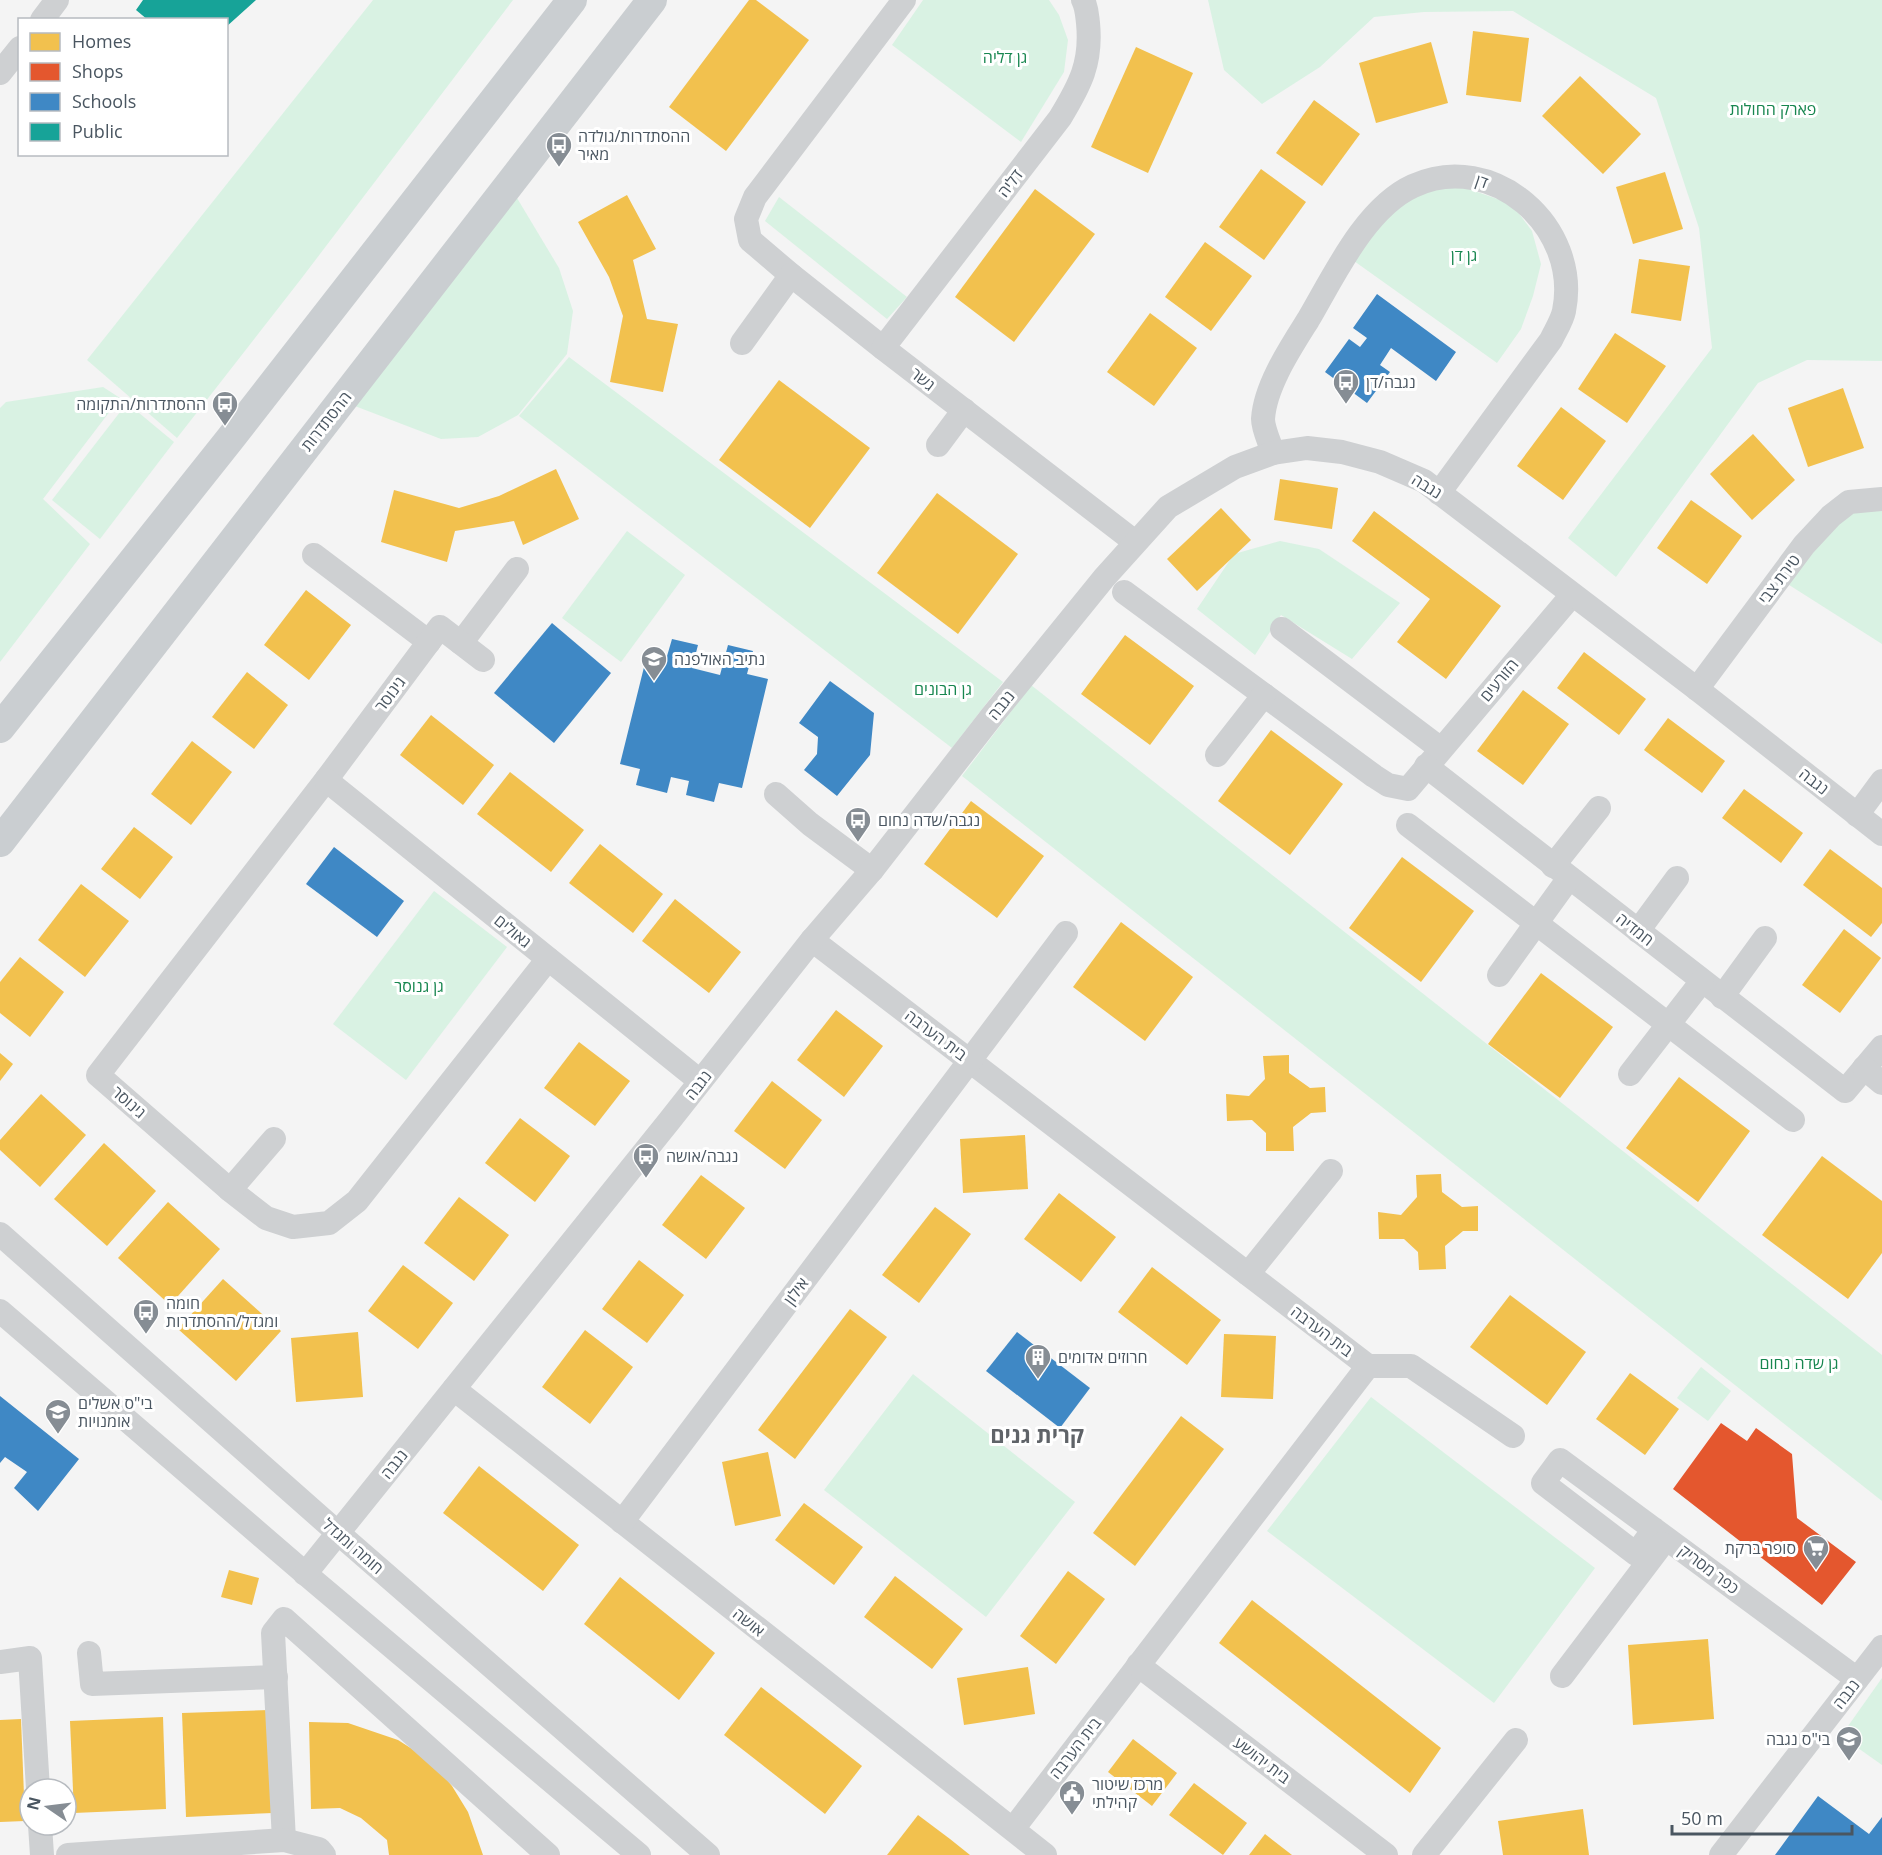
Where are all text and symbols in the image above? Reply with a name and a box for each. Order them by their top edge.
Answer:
legend [18,18,228,156]
text: Homes [72,29,131,53]
park label: גן דליה [983,46,1027,68]
text: Shops [72,59,123,83]
text: Schools [72,89,136,113]
park label: פארק החולות [1730,98,1816,120]
text: Public [72,119,123,143]
place label: ההסתדרות/גולדה מאיר [578,125,690,165]
bus stop icon: ההסתדרות/גולדה מאיר [544,130,574,168]
street label: דליה [992,165,1028,201]
street label: דן [1473,169,1491,193]
park label: גן דן [1451,244,1477,266]
street label: גשר [906,362,940,396]
bus stop icon: נגבה/דן [1331,367,1361,405]
place label: נגבה/דן [1366,371,1416,393]
street label: ההסתדרות [296,387,356,455]
bus stop icon: ההסתדרות/התקומה [210,389,240,427]
place label: ההסתדרות/התקומה [76,393,206,415]
street label: נגבה [1408,468,1446,504]
street label: טירת צבי [1753,550,1805,608]
school or university icon: נתיב האולפנה [639,644,669,682]
place label: נתיב האולפנה [674,648,765,670]
street label: הזורעים [1475,654,1523,706]
street label: גינוסר [370,672,410,716]
park label: גן הבונים [914,678,972,700]
street label: נגבה [982,686,1020,724]
street label: נגבה [1795,763,1833,799]
bus stop icon: נגבה/שדה נחום [843,805,873,843]
place label: נגבה/שדה נחום [878,809,980,831]
street label: חמדיה [1612,907,1658,951]
street label: גאולים [490,909,536,953]
park label: גן גנוסר [394,975,444,997]
street label: בית הערבה [900,1004,972,1066]
street label: נגבה [680,1066,716,1104]
street label: גינוסר [107,1081,151,1123]
bus stop icon: נגבה/אושה [631,1141,661,1179]
place label: נגבה/אושה [666,1145,738,1167]
street label: אילון [778,1273,814,1309]
place label: חומה ומגדל/ההסתדרות [166,1292,278,1332]
bus stop icon: חומה ומגדל/ההסתדרות [131,1297,161,1335]
street label: בית הערבה [1286,1300,1358,1362]
building icon: חרוזים אדומים [1023,1342,1053,1380]
place label: חרוזים אדומים [1058,1346,1148,1368]
park label: גן שדה נחום [1759,1352,1839,1374]
place label: בי"ס אשלים אומנויות [78,1392,153,1432]
school or university icon: בי"ס אשלים אומנויות [43,1397,73,1435]
district label: קרית גנים [990,1419,1084,1449]
street label: נגבה [375,1445,413,1483]
street label: חומה ומגדל [318,1513,388,1579]
supermarket icon: סופר ברקת [1801,1533,1831,1571]
place label: סופר ברקת [1725,1537,1796,1559]
street label: כפר מסריק [1674,1539,1744,1599]
street label: אושה [729,1603,769,1641]
street label: נגבה [1828,1675,1864,1713]
street label: בית הערבה [1044,1712,1106,1783]
school or university icon: בי"ס נגבה [1834,1724,1864,1762]
place label: בי"ס נגבה [1766,1728,1831,1750]
street label: בית יהושע [1229,1732,1295,1789]
place label: מרכז שיטור קהילתי [1092,1773,1163,1813]
north arrow [18,1777,78,1837]
public building icon: מרכז שיטור קהילתי [1057,1778,1087,1816]
text: N [21,1794,46,1812]
scale bar [1672,1798,1852,1836]
text: 50 m [1681,1806,1723,1830]

